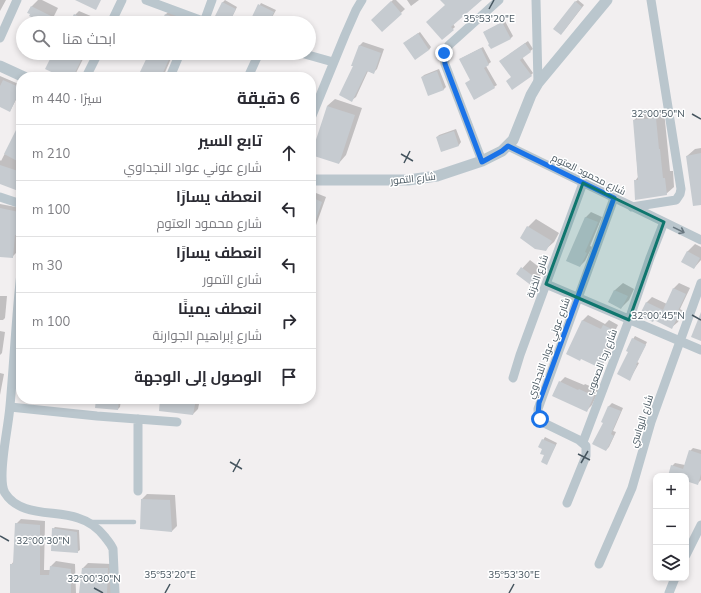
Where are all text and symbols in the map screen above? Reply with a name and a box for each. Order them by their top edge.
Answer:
text: 35°53'20"E [463,12,515,25]
search box [16,16,316,60]
icon: search [30,27,52,49]
text: ابحث هنا [62,29,116,48]
route end [435,44,453,62]
text: 6 دقيقة [237,87,300,108]
text: سيرًا · 440 m [32,90,102,106]
text: 32°00'50"N [631,107,685,120]
text: تابع السير [198,131,262,150]
icon: ahead [278,142,300,164]
text: 210 m [32,145,70,161]
street label: شارع محمود العتوم [549,151,628,199]
text: شارع عوني عواد النجداوي [124,159,262,175]
street label: شارع التمور [389,170,436,187]
text: انعطف يسارًا [176,187,262,206]
icon: left [278,198,300,220]
text: 100 m [32,201,70,217]
text: شارع محمود العتوم [156,215,262,231]
one-way arrow [673,227,685,234]
text: انعطف يسارًا [176,243,262,262]
street label: شارع الخزنة [524,253,551,299]
icon: left [278,254,300,276]
text: 30 m [32,257,62,273]
text: شارع التمور [203,271,262,287]
street label: شارع عوني عواد النجداوي [524,296,574,401]
text: انعطف يمينًا [178,299,262,318]
text: 32°00'45"N [631,309,685,322]
icon: right [278,310,300,332]
text: 100 m [32,313,70,329]
text: شارع إبراهيم الجوارنة [153,327,262,343]
street label: شارع رجا الصعوب [583,327,620,397]
icon: arrive [278,366,300,388]
text: الوصول إلى الوجهة [134,367,262,386]
street label: شارع الرواسي [627,393,657,449]
route start [531,410,549,428]
map controls [653,473,689,581]
button: + [653,473,689,509]
button: − [653,509,689,545]
text: 32°00'30"N [16,534,70,547]
button: layers [653,545,689,581]
text: 35°53'20"E [144,568,196,581]
text: 35°53'30"E [488,568,540,581]
text: 32°00'30"N [67,572,121,585]

